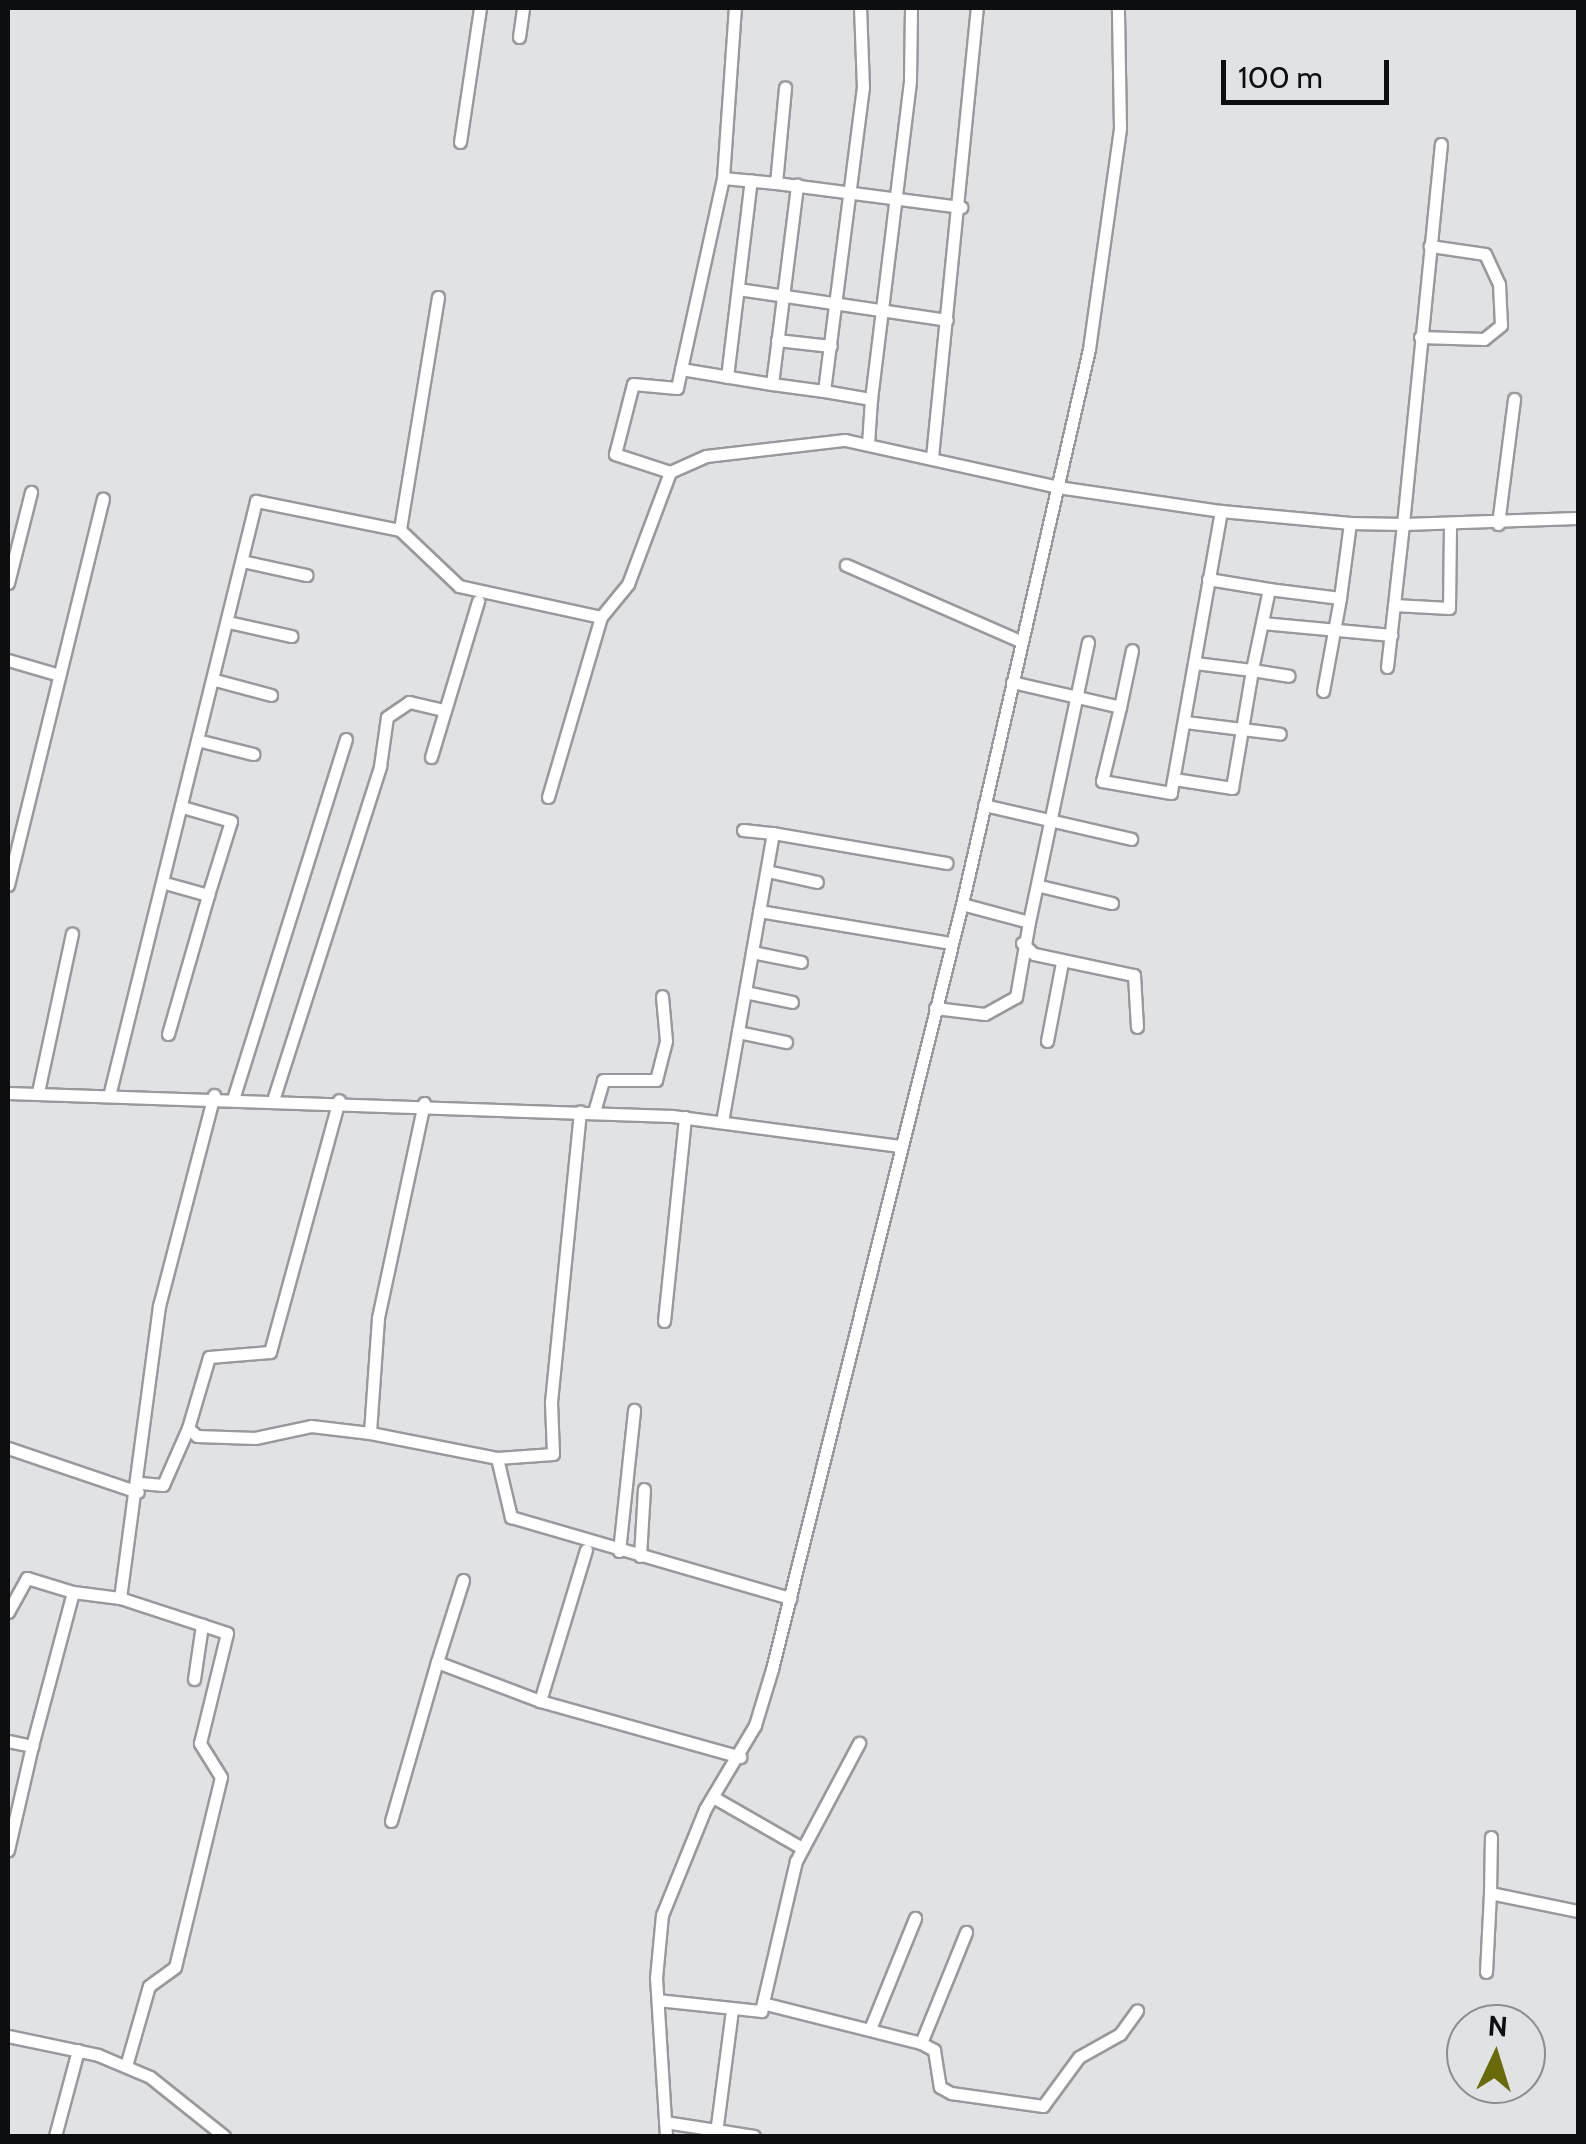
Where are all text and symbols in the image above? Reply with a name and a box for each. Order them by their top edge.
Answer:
scale bar [1226,40,1394,102]
text: 100 m [1238,59,1323,96]
north arrow [1446,2004,1546,2104]
text: N [1487,2008,1509,2044]

